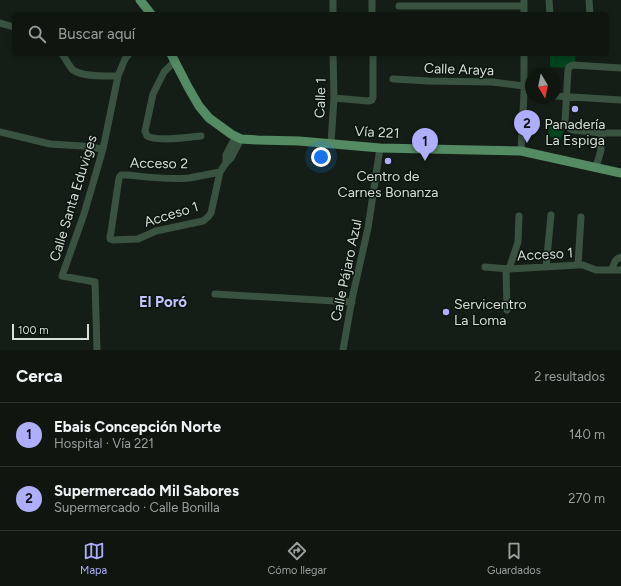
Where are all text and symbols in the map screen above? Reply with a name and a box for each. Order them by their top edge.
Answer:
search box [12,12,609,56]
icon: search [26,23,48,45]
text: Buscar aquí [58,25,135,43]
street label: Calle Araya [424,60,494,79]
north arrow [525,68,561,104]
street label: Calle 1 [311,78,330,118]
marker: Panadería La Espiga [570,104,580,114]
pin: 2 [514,110,540,143]
place label: Panadería La Espiga [544,116,606,149]
street label: Vía 221 [354,123,400,142]
pin: 1 [412,128,438,161]
street label: Calle Santa Eduviges [46,133,101,263]
your location [311,147,331,167]
street label: Acceso 2 [130,154,188,173]
marker: Centro de Carnes Bonanza [383,156,393,166]
place label: Centro de Carnes Bonanza [338,168,438,201]
street label: Acceso 1 [142,198,200,231]
street label: Calle Pájaro Azul [327,217,366,323]
street label: Acceso 1 [517,245,573,264]
district label: El Poró [139,293,187,311]
place label: Servicentro La Loma [454,296,527,329]
marker: Servicentro La Loma [441,307,451,317]
scale bar [12,322,89,341]
text: 100 m [18,324,49,337]
text: Cerca [16,366,63,386]
text: 2 resultados [534,369,605,384]
text: Ebais Concepción Norte [54,418,221,436]
text: 1 [26,427,32,442]
text: 140 m [569,427,605,442]
text: Hospital · Vía 221 [54,436,154,451]
text: Supermercado Mil Sabores [54,482,239,500]
text: 2 [25,491,33,506]
text: 270 m [568,491,605,506]
text: Supermercado · Calle Bonilla [54,500,220,515]
tab: Mapa [80,540,107,577]
tab: Cómo llegar [267,540,327,577]
tab: Guardados [487,540,541,577]

